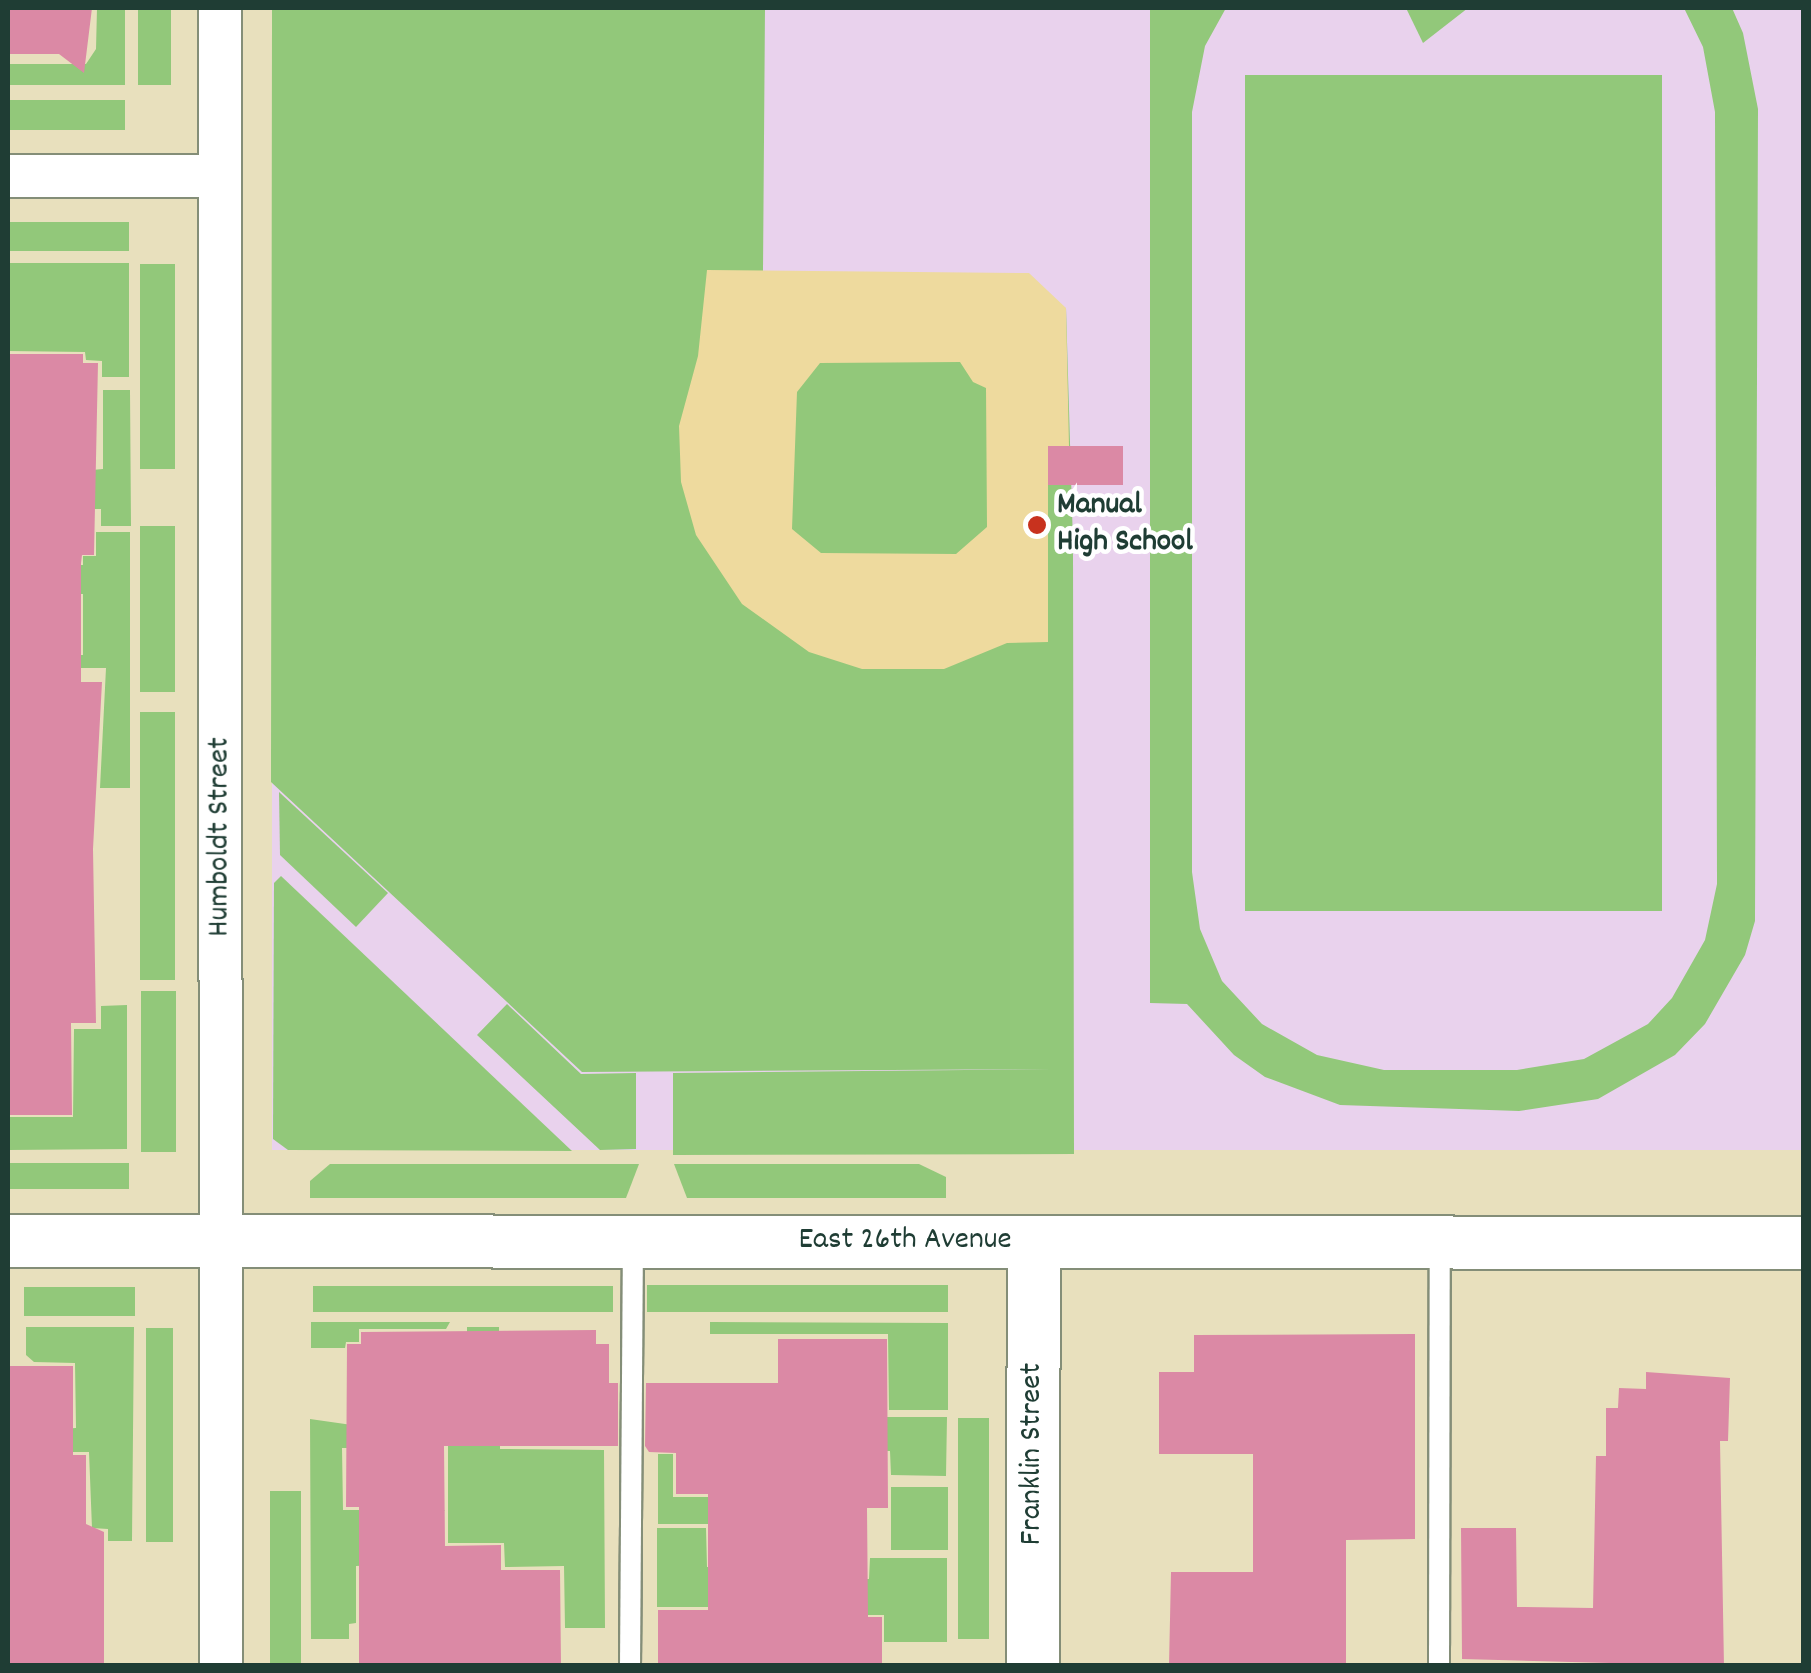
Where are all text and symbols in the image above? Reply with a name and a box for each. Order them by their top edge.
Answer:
place label: Manual High School [1057,488,1193,563]
marker: Manual High School [1026,514,1048,536]
street label: Humboldt Street [202,737,240,937]
street label: East 26th Avenue [798,1222,1012,1260]
street label: Franklin Street [1014,1363,1052,1545]

